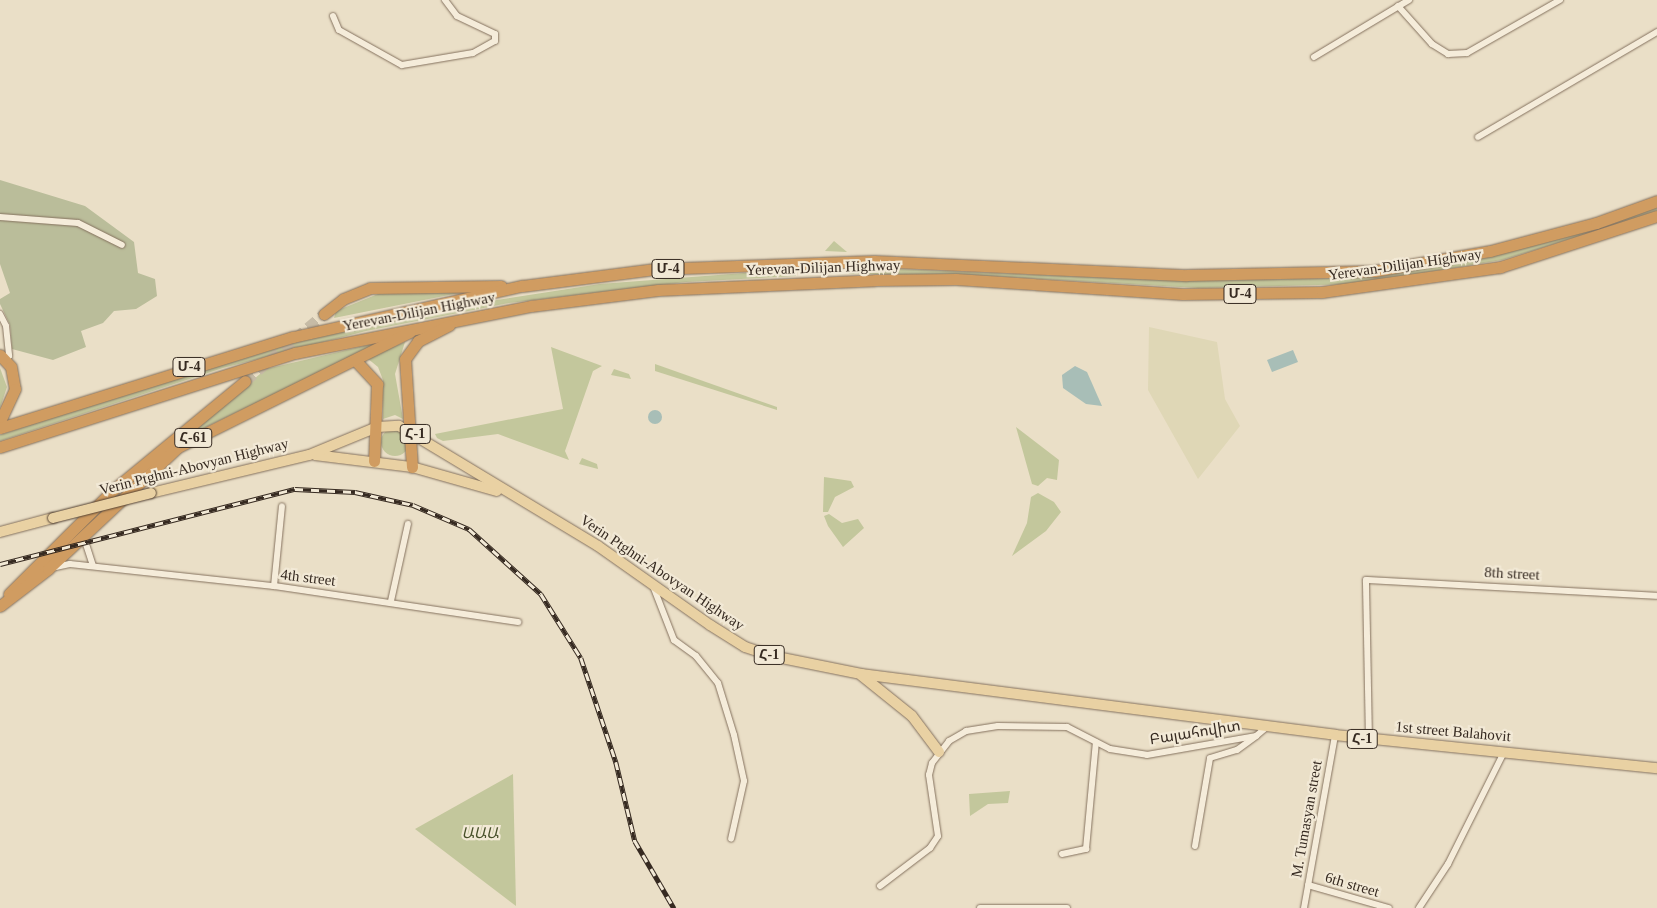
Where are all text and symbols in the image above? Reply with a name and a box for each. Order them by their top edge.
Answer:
street label: Yerevan-Dilijan Highway [1327,245,1483,285]
street label: Yerevan-Dilijan Highway [745,256,901,280]
road number: Մ-4 [650,258,686,280]
road number: Մ-4 [1222,282,1258,306]
street label: Yerevan-Dilijan Highway [341,288,497,336]
road number: Մ-4 [172,356,206,378]
road number: Հ-1 [399,422,431,446]
road number: Հ-61 [173,426,213,449]
street label: Verin Ptghni-Abovyan Highway [98,435,290,499]
street label: Verin Ptghni-Abovyan Highway [576,511,748,635]
street label: 8th street [1484,564,1540,584]
street label: 4th street [279,566,337,590]
road number: Հ-1 [753,644,785,666]
street label: Բալահովիտ [1148,717,1242,749]
street label: 1st street Balahovit [1395,718,1511,746]
road number: Հ-1 [1346,728,1378,751]
street label: M. Tumasyan street [1288,759,1326,879]
park label: ԱԱԱ [462,825,498,843]
street label: 6th street [1323,869,1381,901]

